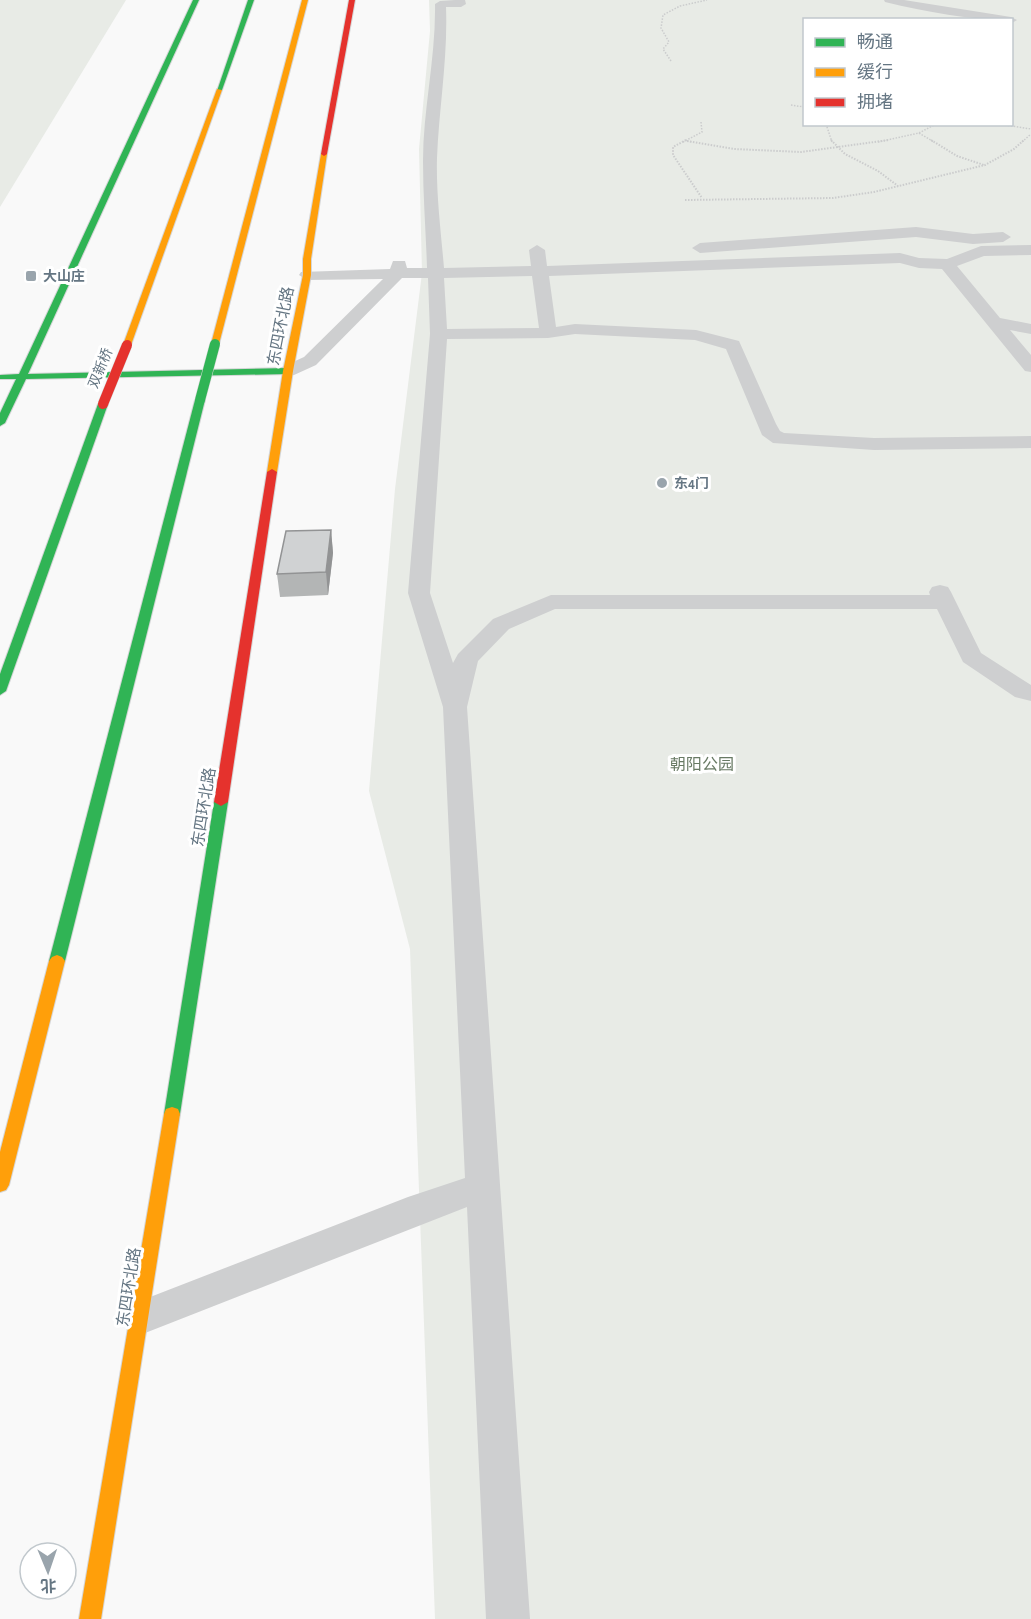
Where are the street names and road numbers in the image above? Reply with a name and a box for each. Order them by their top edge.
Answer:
street label: 东四环北路 [265,285,296,367]
street label: 双新桥 [86,346,115,390]
street label: 东四环北路 [189,766,218,848]
street label: 东四环北路 [114,1246,143,1328]

